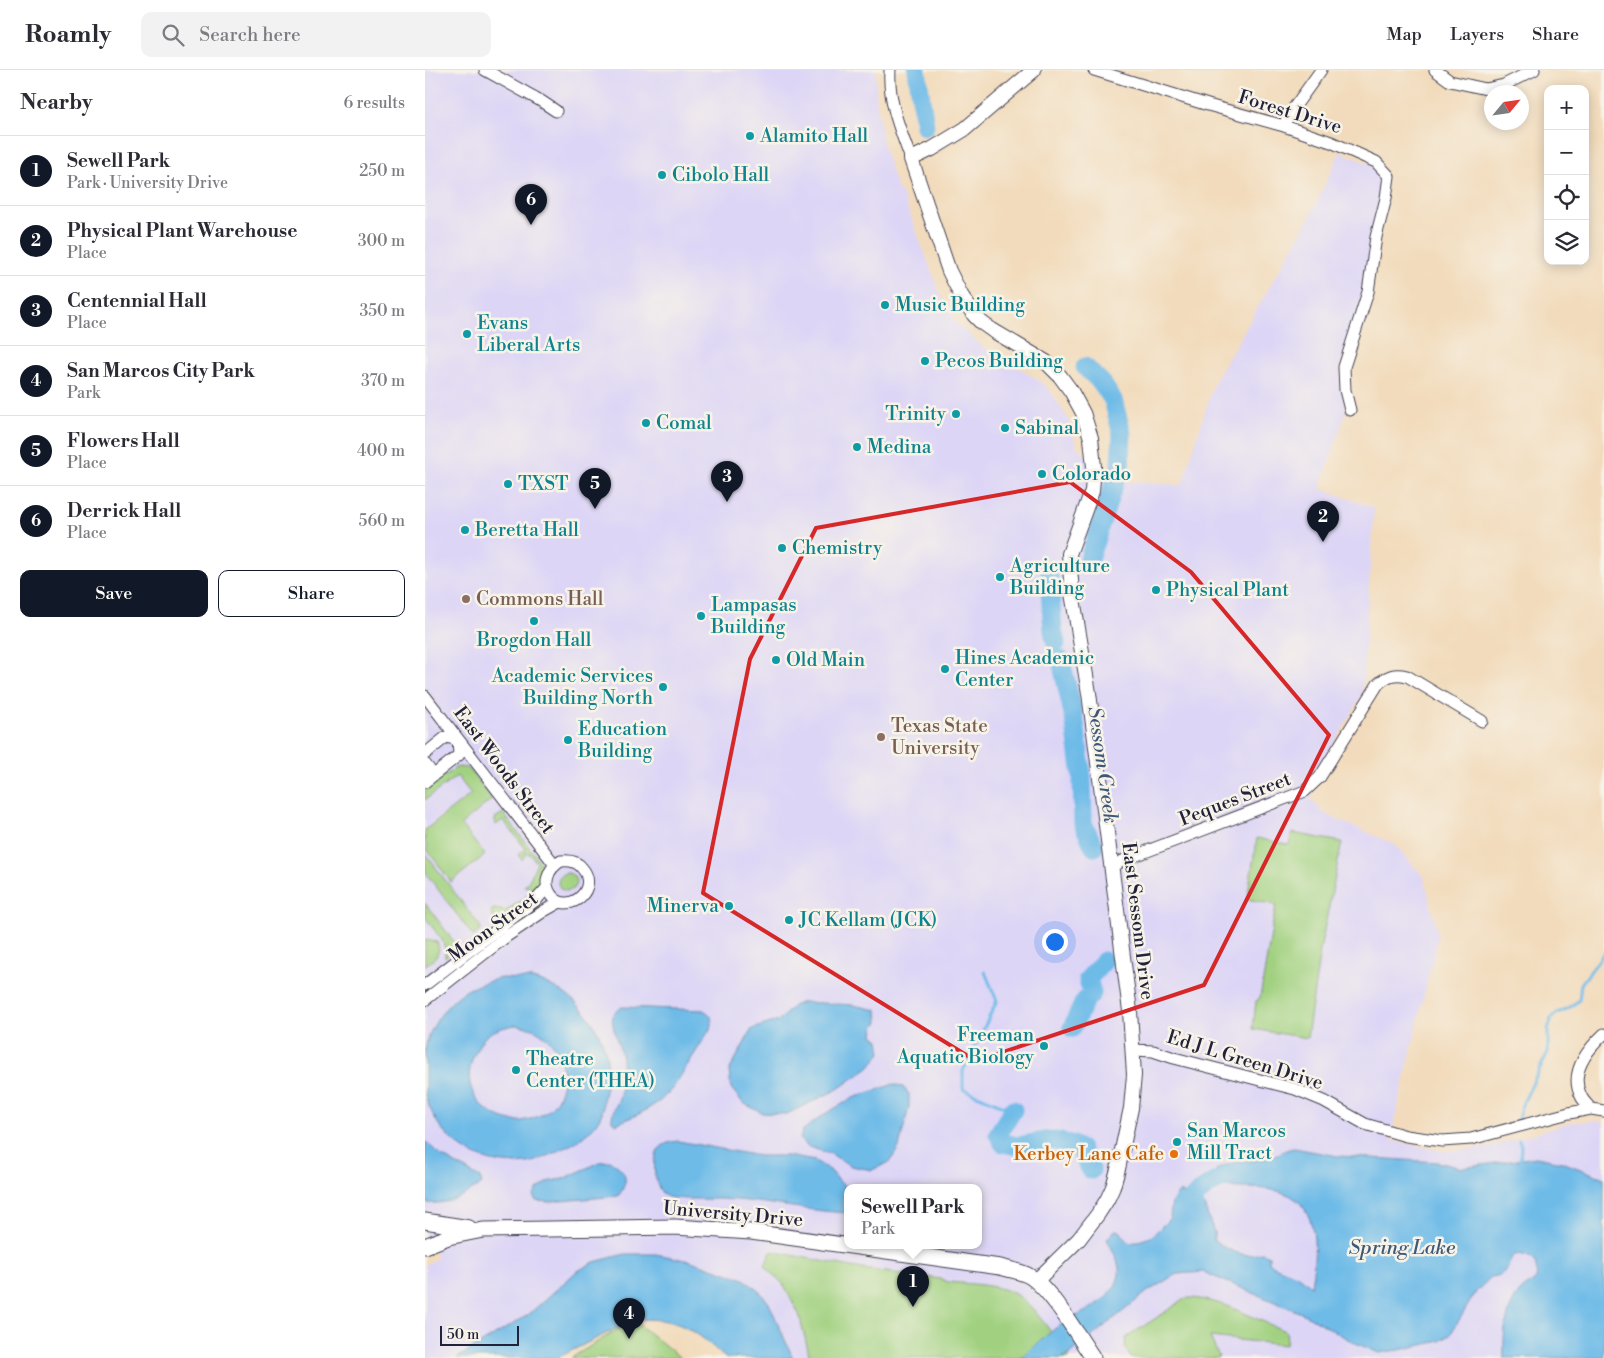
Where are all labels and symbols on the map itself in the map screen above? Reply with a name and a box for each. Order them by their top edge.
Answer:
street label: Forest Drive [1235,85,1345,139]
north arrow [1484,85,1529,130]
place label: Alamito Hall [759,124,869,148]
marker: Alamito Hall [744,130,756,142]
place label: Cibolo Hall [672,163,770,187]
marker: Cibolo Hall [656,169,668,181]
pin: 6 [515,184,547,225]
place label: Music Building [895,293,1025,317]
marker: Music Building [879,299,891,311]
place label: Evans Liberal Arts [477,311,580,357]
marker: Evans Liberal Arts [461,328,473,340]
place label: Pecos Building [935,349,1063,373]
marker: Pecos Building [919,355,931,367]
place label: Trinity [885,402,947,426]
marker: Trinity [950,408,962,420]
place label: Comal [656,411,712,435]
place label: Sabinal [1015,416,1080,440]
marker: Comal [640,417,652,429]
marker: Sabinal [999,422,1011,434]
place label: Medina [867,435,932,459]
marker: Medina [851,441,863,453]
pin: 3 [711,461,743,502]
place label: Colorado [1052,462,1131,486]
pin: 5 [579,468,611,509]
marker: Colorado [1036,468,1048,480]
place label: TXST [518,472,568,496]
marker: TXST [502,478,514,490]
pin: 2 [1307,501,1339,542]
place label: Beretta Hall [474,518,579,542]
marker: Beretta Hall [459,524,471,536]
place label: Chemistry [792,536,883,560]
marker: Chemistry [776,542,788,554]
place label: Agriculture Building [1009,554,1110,600]
marker: Agriculture Building [994,571,1006,583]
place label: Physical Plant [1166,578,1289,602]
marker: Physical Plant [1150,584,1162,596]
place label: Commons Hall [476,587,604,611]
marker: Commons Hall [460,593,472,605]
place label: Lampasas Building [710,593,797,639]
marker: Lampasas Building [695,610,707,622]
marker: Brogdon Hall [528,615,540,627]
place label: Brogdon Hall [476,628,592,652]
place label: Hines Academic Center [955,646,1094,692]
place label: Old Main [786,648,865,672]
marker: Old Main [770,654,782,666]
marker: Hines Academic Center [939,663,951,675]
place label: Academic Services Building North [491,664,653,710]
marker: Academic Services Building North [657,681,669,693]
street label: East Woods Street [448,701,560,839]
water label: Sessom Creek [1081,705,1123,825]
place label: Texas State University [891,714,988,760]
place label: Education Building [577,717,667,763]
marker: Texas State University [875,731,887,743]
marker: Education Building [562,734,574,746]
street label: Peques Street [1176,767,1294,831]
street label: East Sessom Drive [1116,841,1160,1001]
street label: Moon Street [443,886,543,968]
place label: Minerva [647,894,719,918]
marker: Minerva [723,900,735,912]
place label: JC Kellam (JCK) [798,908,937,932]
marker: JC Kellam (JCK) [783,914,795,926]
your location [1042,929,1068,955]
place label: Freeman Aquatic Biology [896,1023,1035,1069]
street label: Ed J L Green Drive [1164,1025,1326,1095]
marker: Freeman Aquatic Biology [1038,1040,1050,1052]
place label: Theatre Center (THEA) [526,1047,655,1093]
marker: Theatre Center (THEA) [510,1064,522,1076]
place label: San Marcos Mill Tract [1187,1119,1286,1165]
marker: San Marcos Mill Tract [1171,1136,1183,1148]
place label: Kerbey Lane Cafe [1013,1142,1164,1166]
marker: Kerbey Lane Cafe [1168,1148,1180,1160]
street label: University Drive [662,1196,804,1232]
water label: Spring Lake [1349,1236,1456,1261]
pin: 1 [897,1266,929,1307]
pin: 4 [613,1298,645,1339]
scale bar [440,1323,519,1346]

